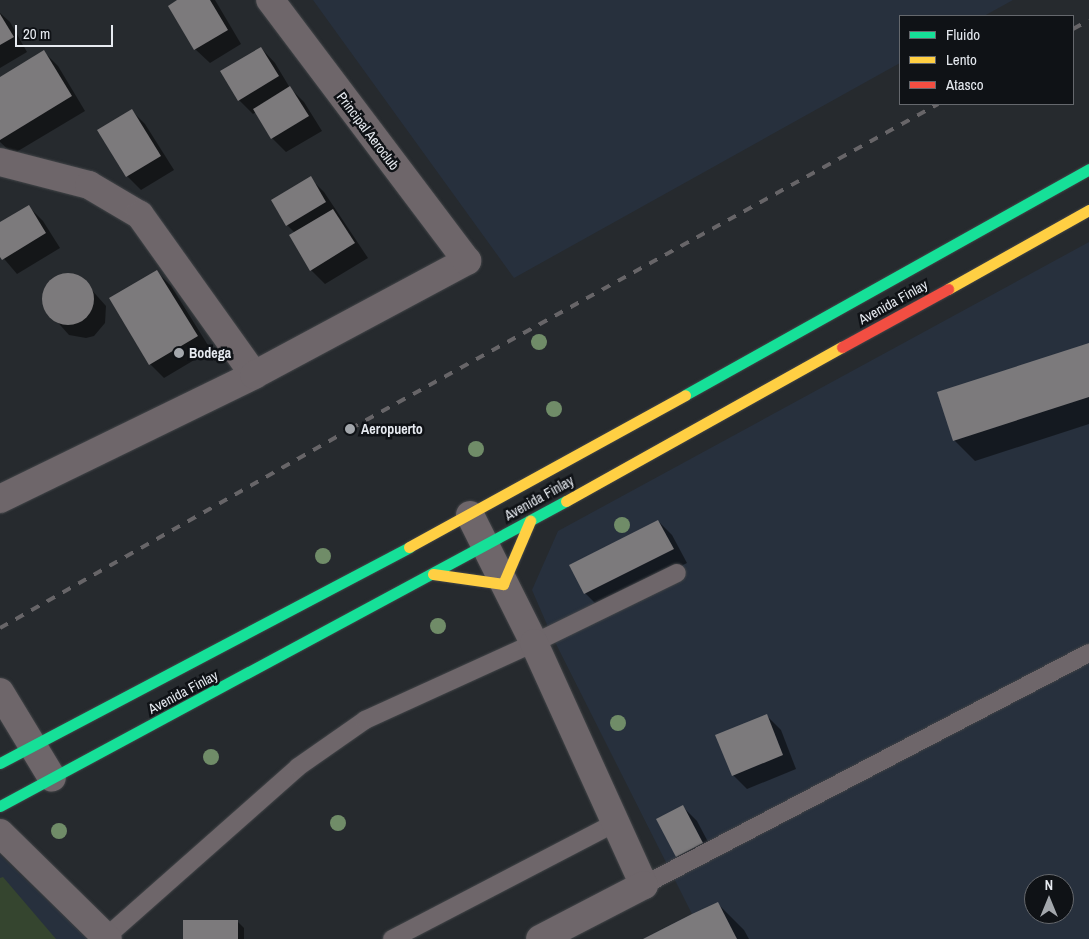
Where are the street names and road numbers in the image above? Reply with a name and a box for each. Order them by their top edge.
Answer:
street label: Principal Aeroclub [333,88,403,174]
street label: Avenida Finlay [856,276,930,328]
street label: Avenida Finlay [502,472,576,524]
street label: Avenida Finlay [145,667,221,717]

